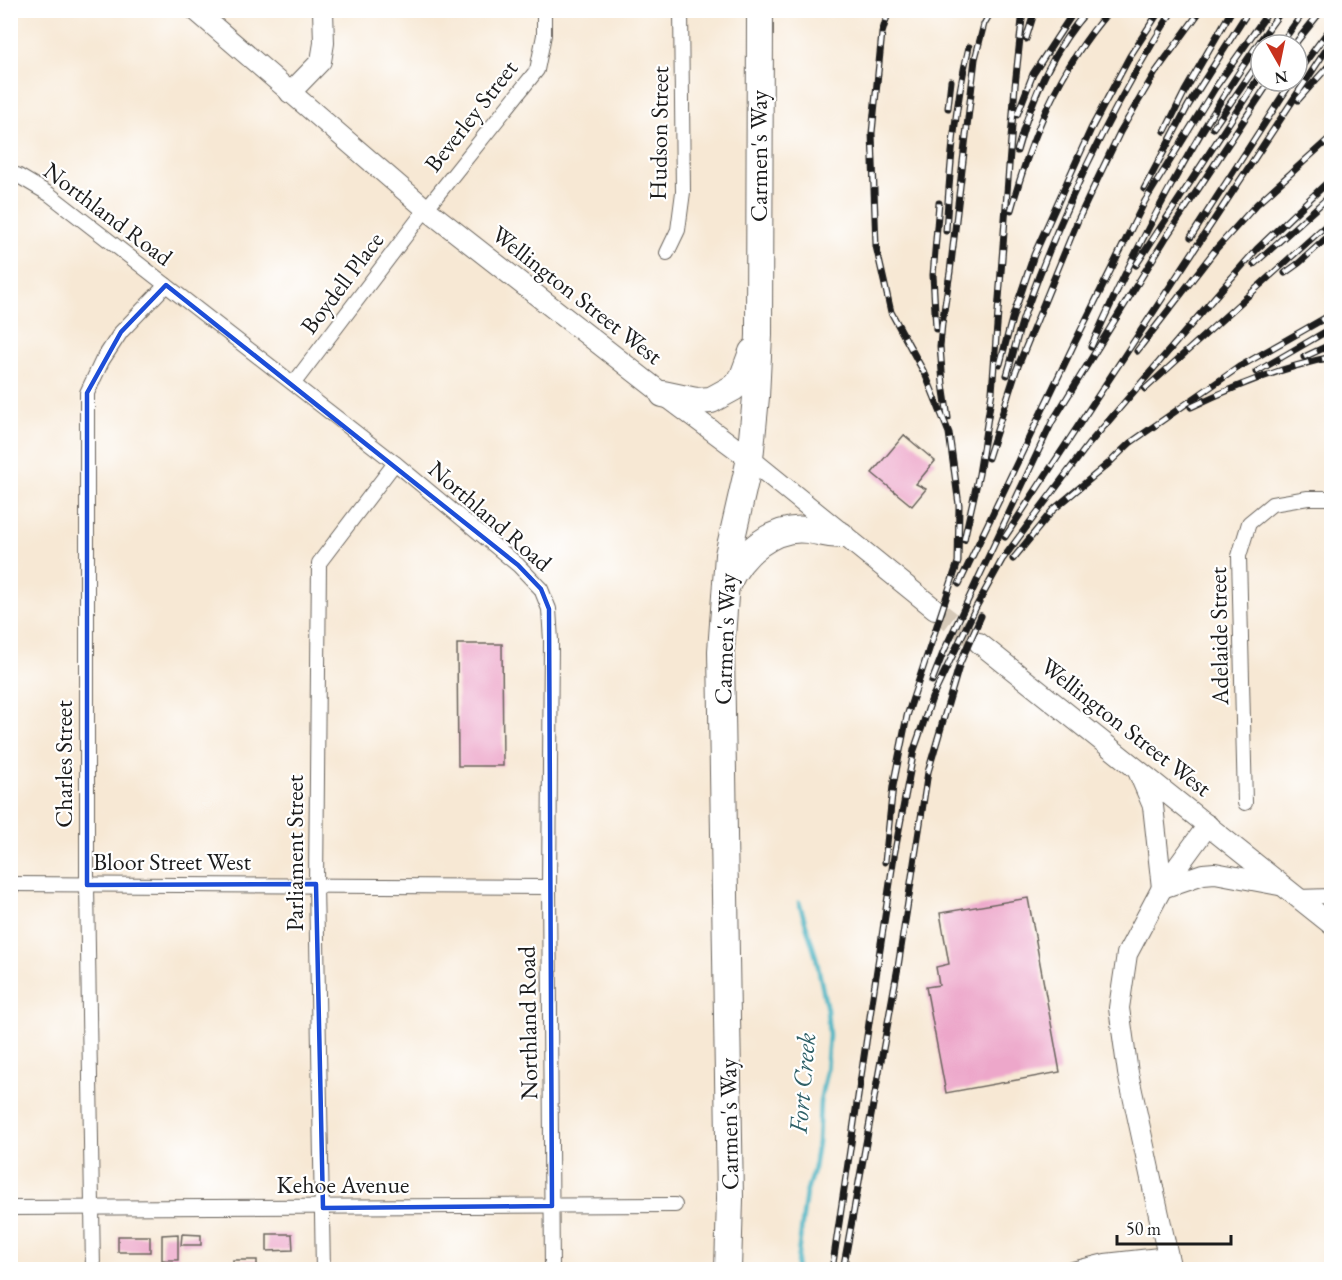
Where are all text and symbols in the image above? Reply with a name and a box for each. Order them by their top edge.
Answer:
north arrow [1249,33,1309,93]
street label: Beverley Street [417,53,524,178]
street label: Hudson Street [642,65,675,200]
text: N [1273,66,1289,89]
street label: Carmen's Way [743,89,774,222]
street label: Northland Road [37,155,180,273]
street label: Wellington Street West [486,218,669,371]
street label: Boydell Place [293,225,390,340]
street label: Northland Road [422,453,559,578]
street label: Adelaide Street [1202,566,1235,706]
street label: Carmen's Way [707,572,742,706]
street label: Wellington Street West [1035,650,1218,803]
street label: Charles Street [48,700,79,828]
street label: Parliament Street [279,774,310,931]
street label: Bloor Street West [93,846,252,877]
street label: Northland Road [511,945,544,1100]
water label: Fort Creek [781,1031,823,1136]
street label: Carmen's Way [712,1057,745,1190]
street label: Kehoe Avenue [277,1169,409,1200]
scale bar [1117,1208,1231,1246]
text: 50 m [1126,1217,1161,1240]

